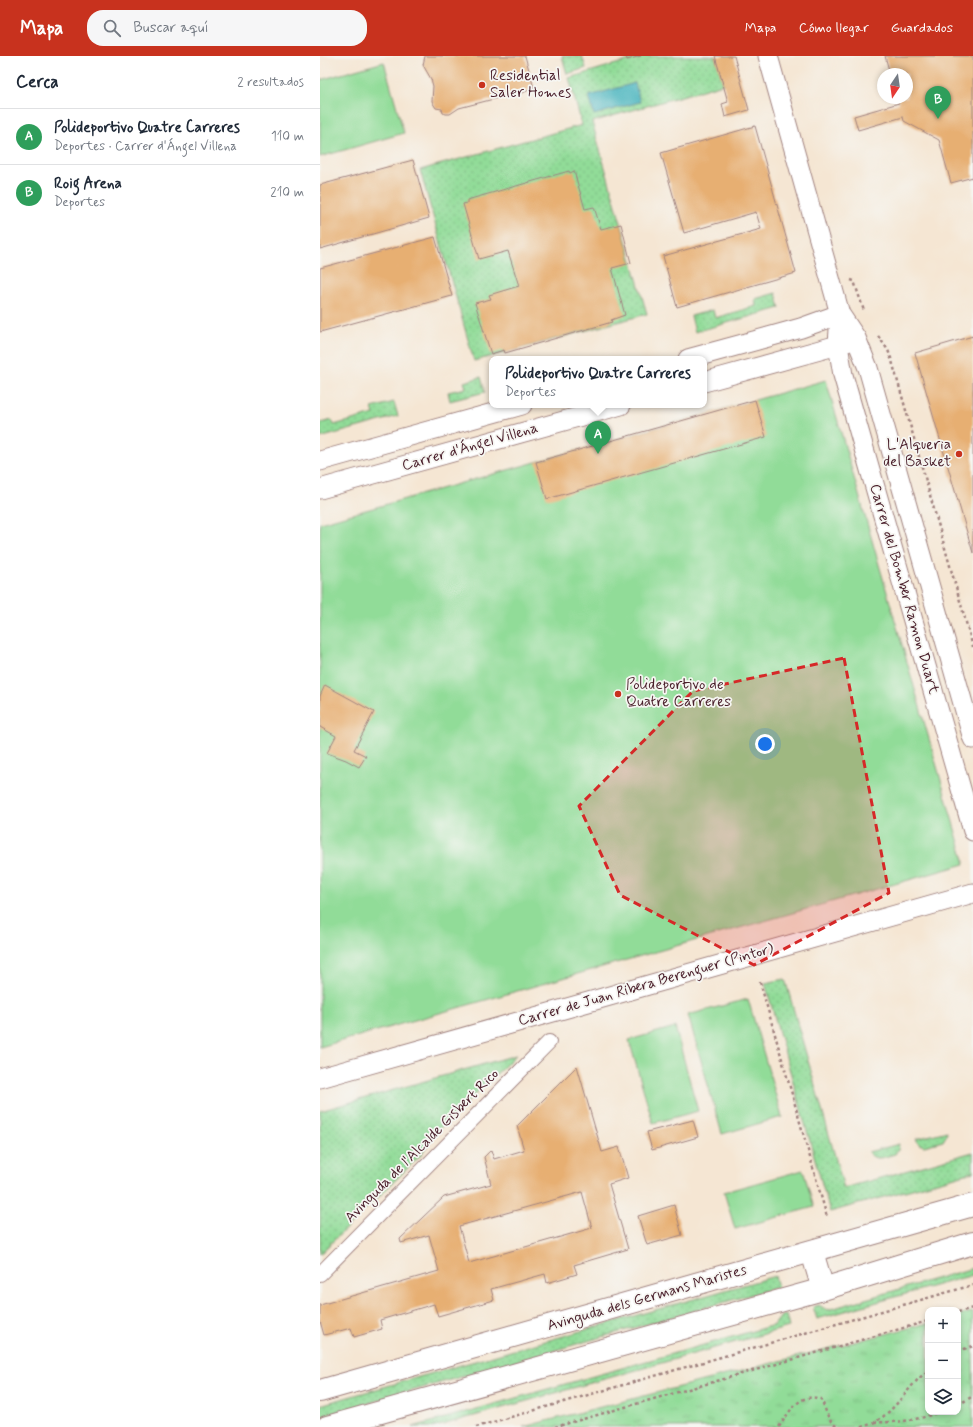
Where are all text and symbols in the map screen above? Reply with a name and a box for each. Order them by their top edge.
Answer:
search box [87,10,367,46]
text: Mapa [20,16,63,41]
icon: search [101,17,123,39]
text: Buscar aquí [133,18,209,38]
text: Mapa [745,19,777,37]
text: Cómo llegar [799,19,869,37]
text: Guardados [891,19,953,37]
place label: Residential Saler Homes [490,66,571,103]
north arrow [877,68,913,104]
text: Cerca [16,71,59,93]
text: 2 resultados [237,74,304,91]
marker: Residential Saler Homes [477,80,487,90]
pin: B [925,86,951,119]
text: Polideportivo Quatre Carreres [54,118,240,138]
text: A [25,128,33,145]
text: 110 m [271,128,304,145]
text: Deportes · Carrer d'Ángel Villena [54,138,237,155]
text: Roig Arena [54,174,122,194]
text: B [25,184,33,201]
text: 210 m [270,184,304,201]
text: Deportes [54,194,105,211]
popup [489,356,707,408]
text: Polideportivo Quatre Carreres [505,364,691,384]
text: Deportes [505,384,556,401]
street label: Carrer d'Ángel Villena [399,417,541,477]
pin: A [585,421,611,454]
place label: L'Alqueria del Basket [883,435,951,472]
marker: L'Alqueria del Basket [954,449,964,459]
street label: Carrer del Bomber Ramon Duart [864,482,944,697]
place label: Polideportivo de Quatre Carreres [626,675,731,712]
marker: Polideportivo de Quatre Carreres [613,689,623,699]
your location [755,734,775,754]
street label: Carrer de Juan Ribera Berenguer (Pintor) [516,939,777,1032]
street label: Avinguda de l'Alcalde Gisbert Rico [341,1065,504,1228]
street label: Avinguda dels Germans Maristes [545,1260,750,1337]
map controls [925,1307,961,1415]
button: + [925,1307,961,1343]
button: − [925,1343,961,1379]
button: layers [925,1379,961,1415]

